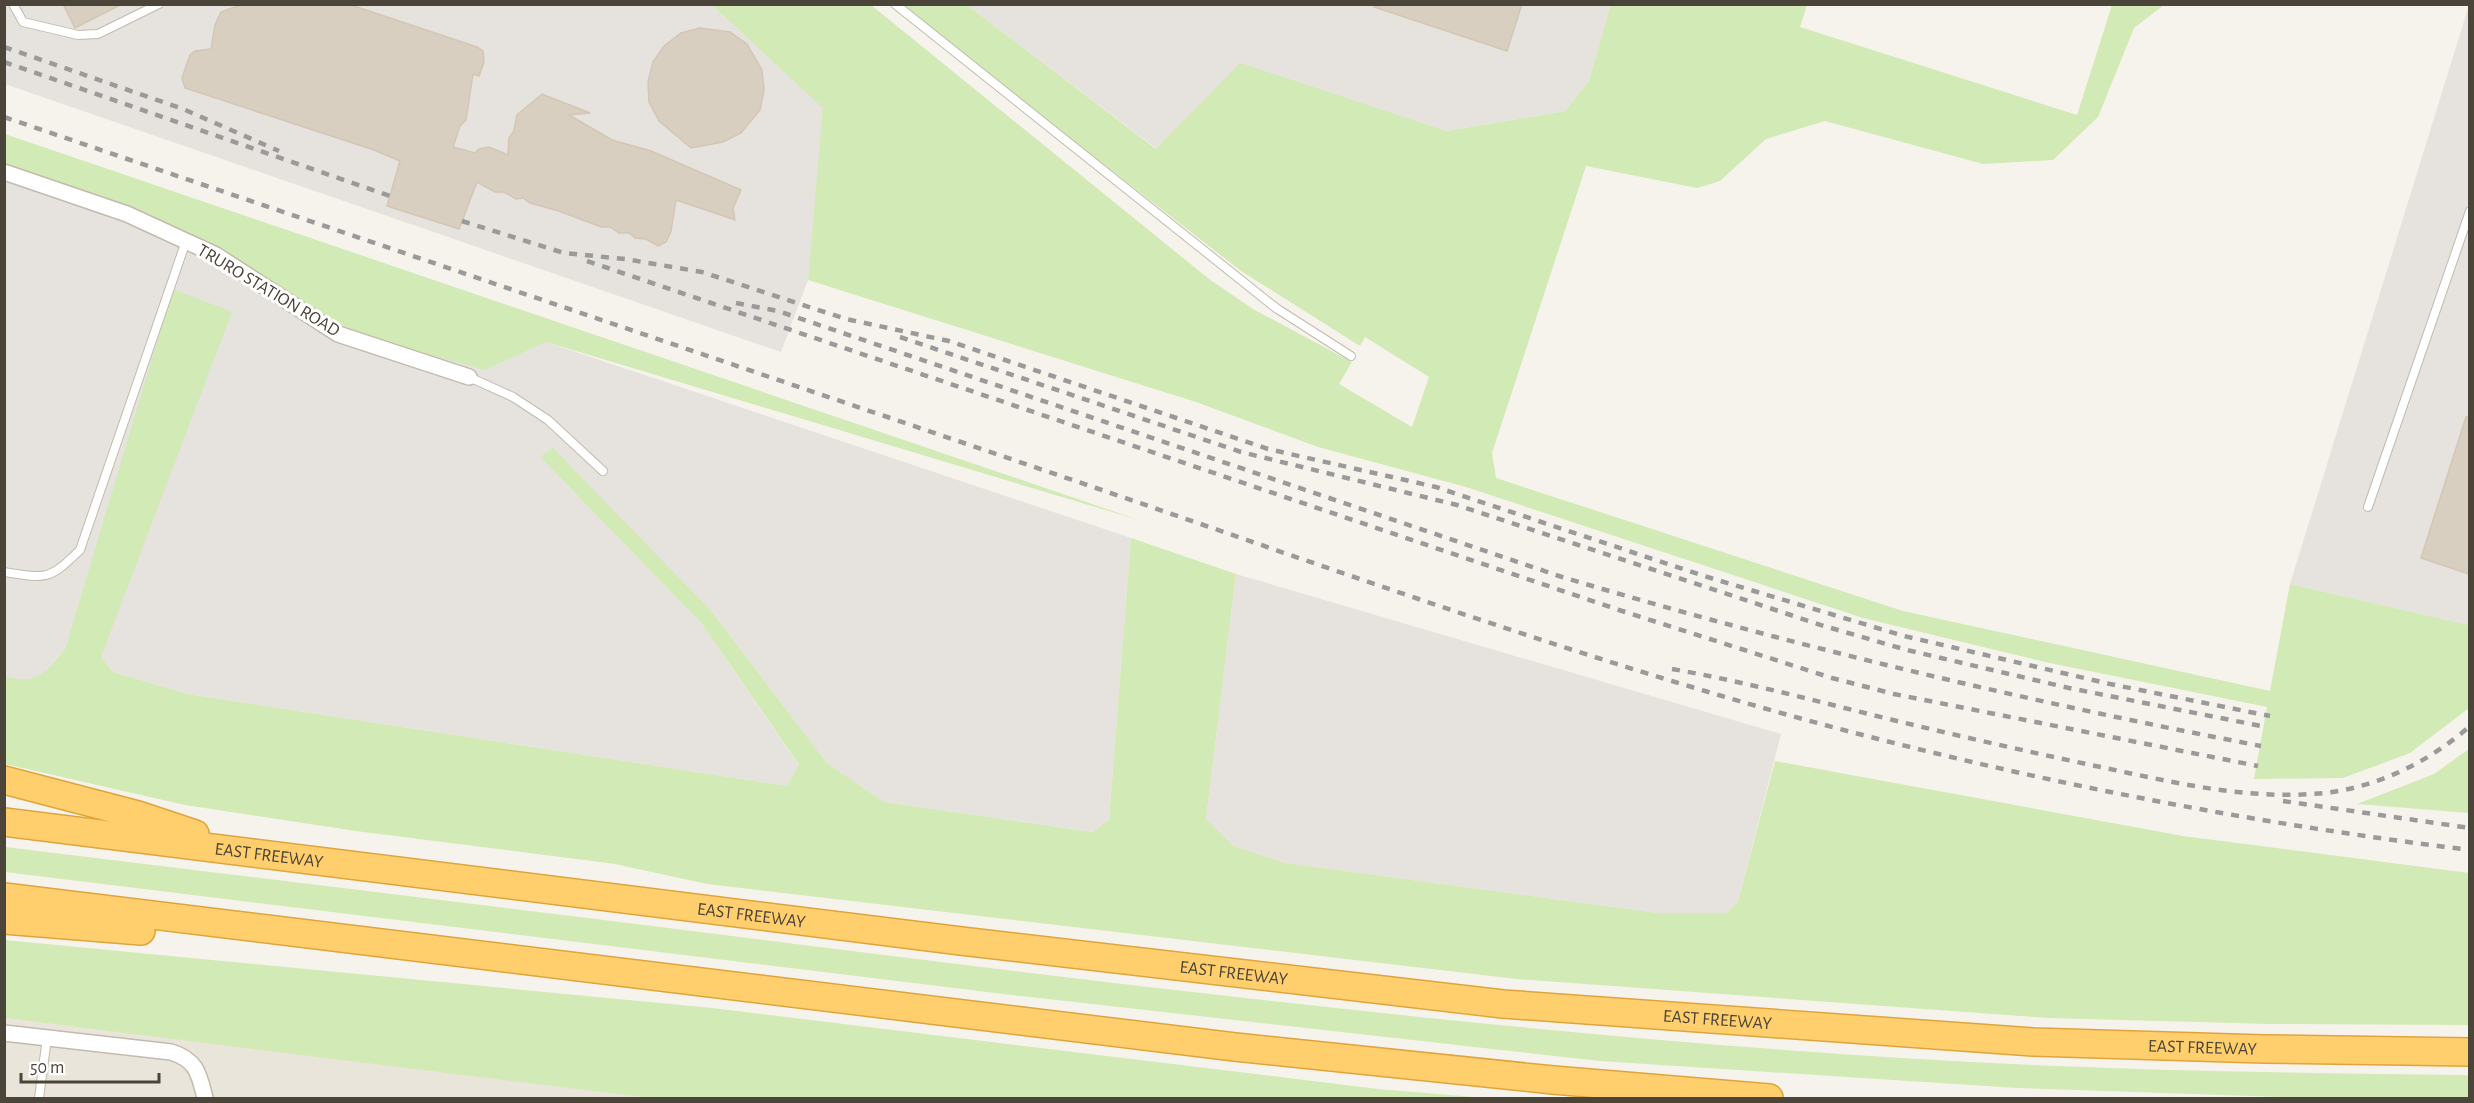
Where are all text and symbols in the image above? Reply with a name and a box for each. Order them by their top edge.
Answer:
street label: TRURO STATION ROAD [194,241,343,340]
street label: EAST FREEWAY [214,840,325,872]
street label: EAST FREEWAY [696,900,807,932]
street label: EAST FREEWAY [1178,958,1289,989]
street label: EAST FREEWAY [1662,1007,1773,1033]
street label: EAST FREEWAY [2148,1037,2258,1059]
scale bar [21,1046,159,1084]
text: 50 m [30,1059,64,1077]

